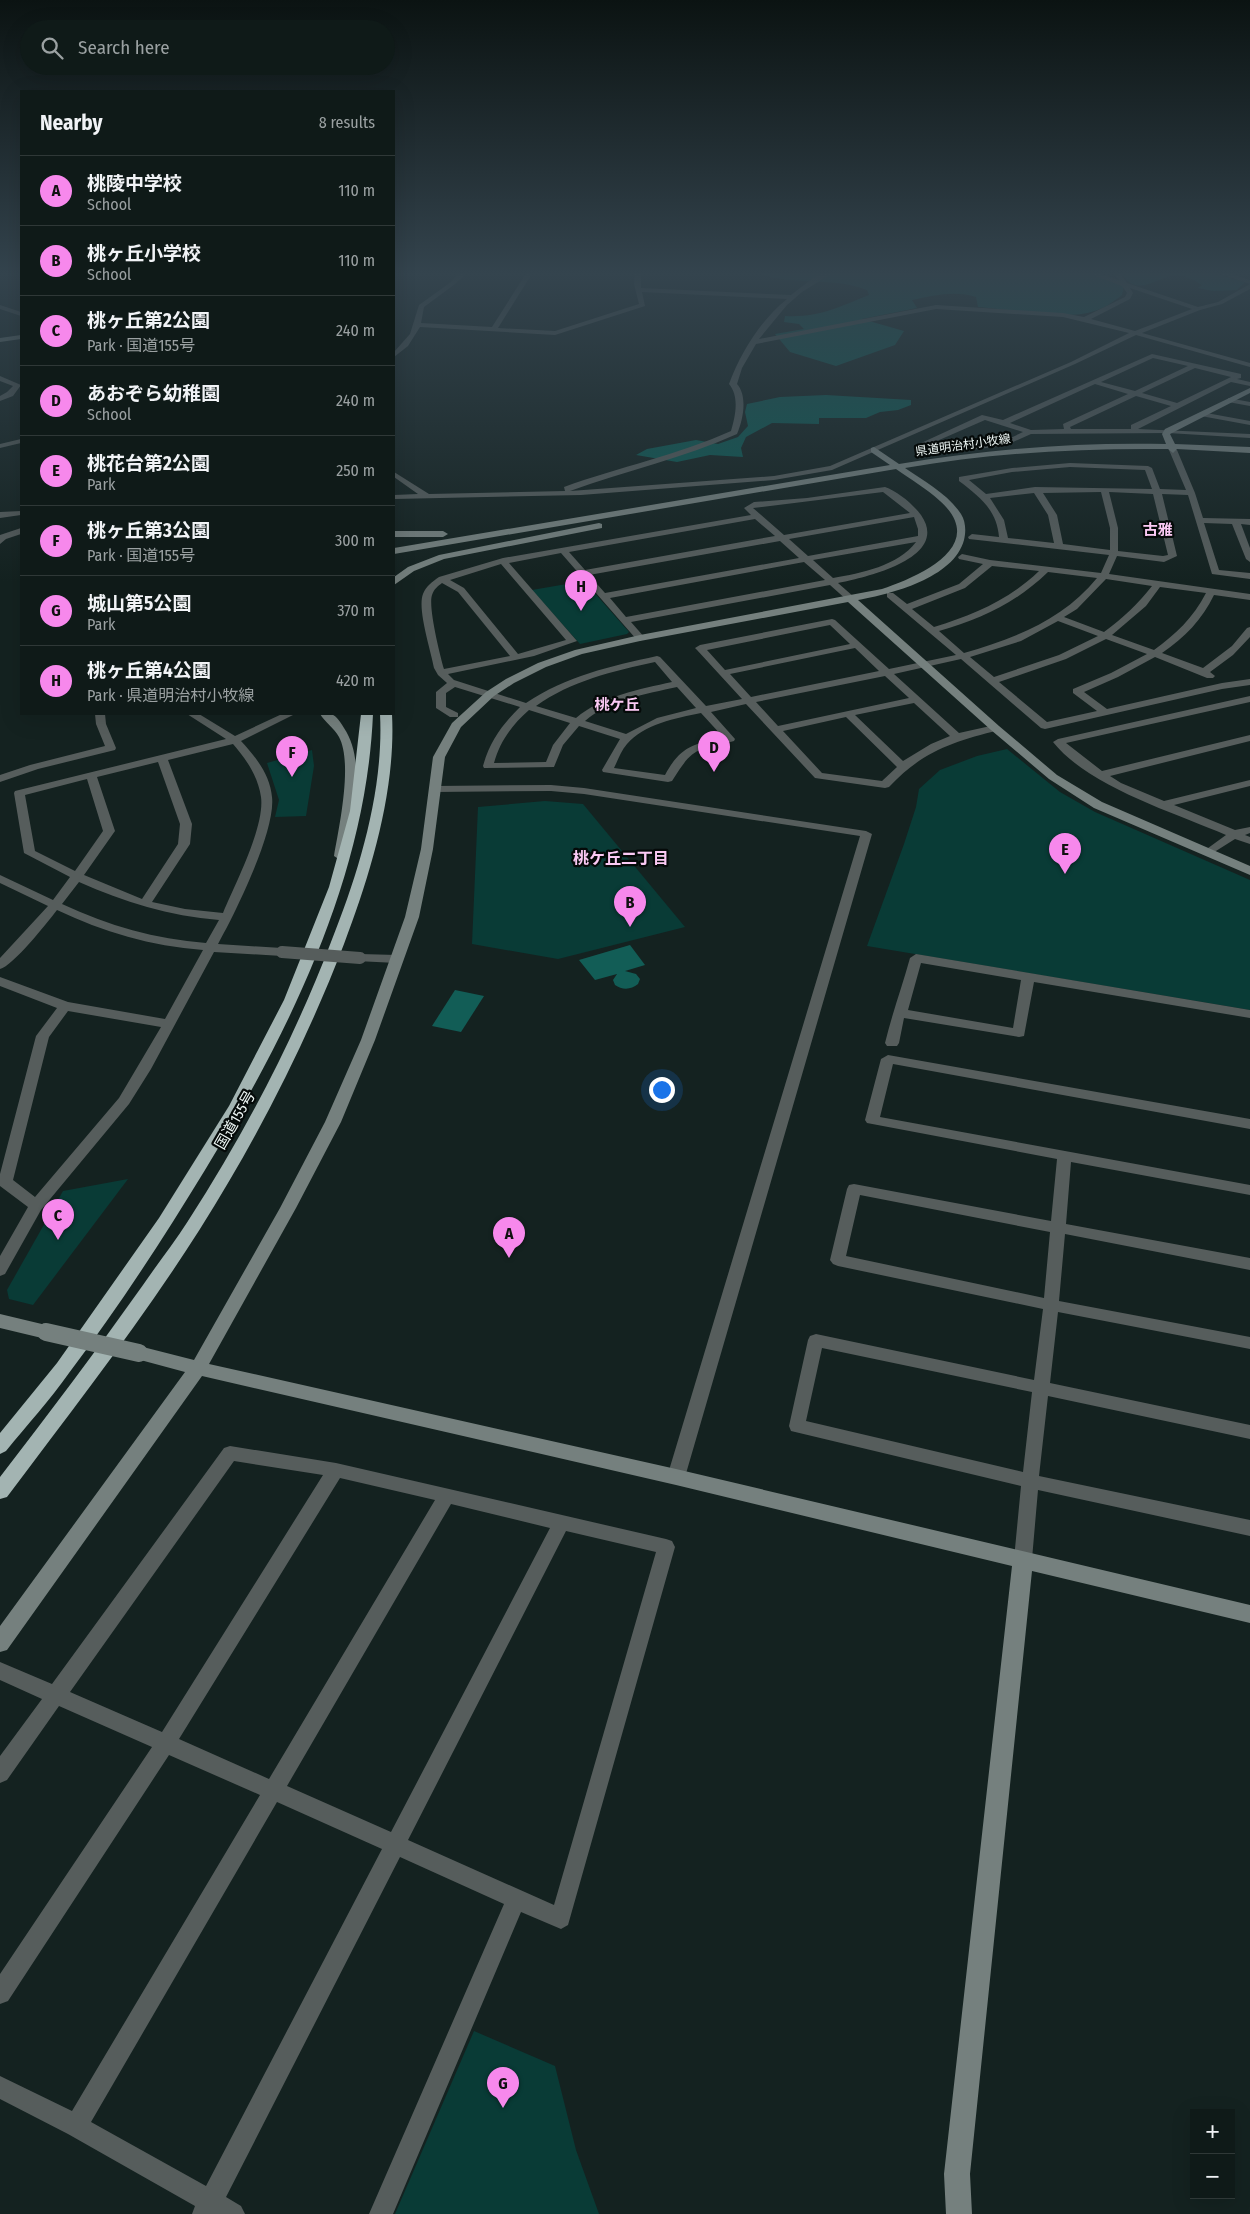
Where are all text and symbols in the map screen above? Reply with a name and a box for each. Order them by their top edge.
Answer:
search box [20,20,395,75]
icon: search [38,34,66,62]
text: Search here [78,36,170,59]
text: Nearby [40,110,102,136]
text: 8 results [319,113,375,132]
text: 桃陵中学校 [87,172,182,195]
text: A [52,181,60,200]
text: 110 m [338,181,375,200]
text: School [87,195,131,214]
text: 桃ヶ丘小学校 [87,242,201,265]
text: B [52,251,60,270]
text: 110 m [338,251,375,270]
text: School [87,265,131,284]
text: 桃ヶ丘第2公園 [87,309,210,332]
text: C [52,321,60,340]
text: 240 m [336,321,375,340]
text: Park · 国道155号 [87,336,195,355]
text: あおぞら幼稚園 [87,382,220,405]
text: D [51,391,61,410]
text: 240 m [336,391,375,410]
text: School [87,405,131,424]
street label: 県道明治村小牧線 [914,431,1012,459]
text: 桃花台第2公園 [87,452,210,475]
text: E [52,461,60,480]
text: 250 m [336,461,375,480]
text: Park [87,475,115,494]
text: 桃ヶ丘第3公園 [87,519,210,542]
district label: 古雅 [1143,521,1173,539]
text: F [52,531,60,550]
text: 300 m [335,531,375,550]
text: Park · 国道155号 [87,546,195,565]
pin: H [565,570,597,611]
text: 城山第5公園 [87,592,191,615]
text: G [51,601,61,620]
text: 370 m [337,601,375,620]
text: Park [87,615,115,634]
text: 桃ヶ丘第4公園 [87,659,211,682]
text: H [51,671,61,690]
text: 420 m [336,671,375,690]
text: Park · 県道明治村小牧線 [87,686,254,705]
district label: 桃ケ丘 [594,696,640,714]
pin: D [698,731,730,772]
pin: F [276,736,308,777]
pin: E [1049,833,1081,874]
district label: 桃ケ丘二丁目 [573,849,669,868]
pin: B [614,886,646,927]
your location [649,1077,675,1103]
street label: 国道155号 [211,1088,259,1152]
pin: C [42,1199,74,1240]
pin: A [493,1217,525,1258]
pin: G [487,2067,519,2108]
map controls [1190,2109,1235,2199]
button: + [1190,2109,1235,2154]
button: − [1190,2154,1235,2199]

